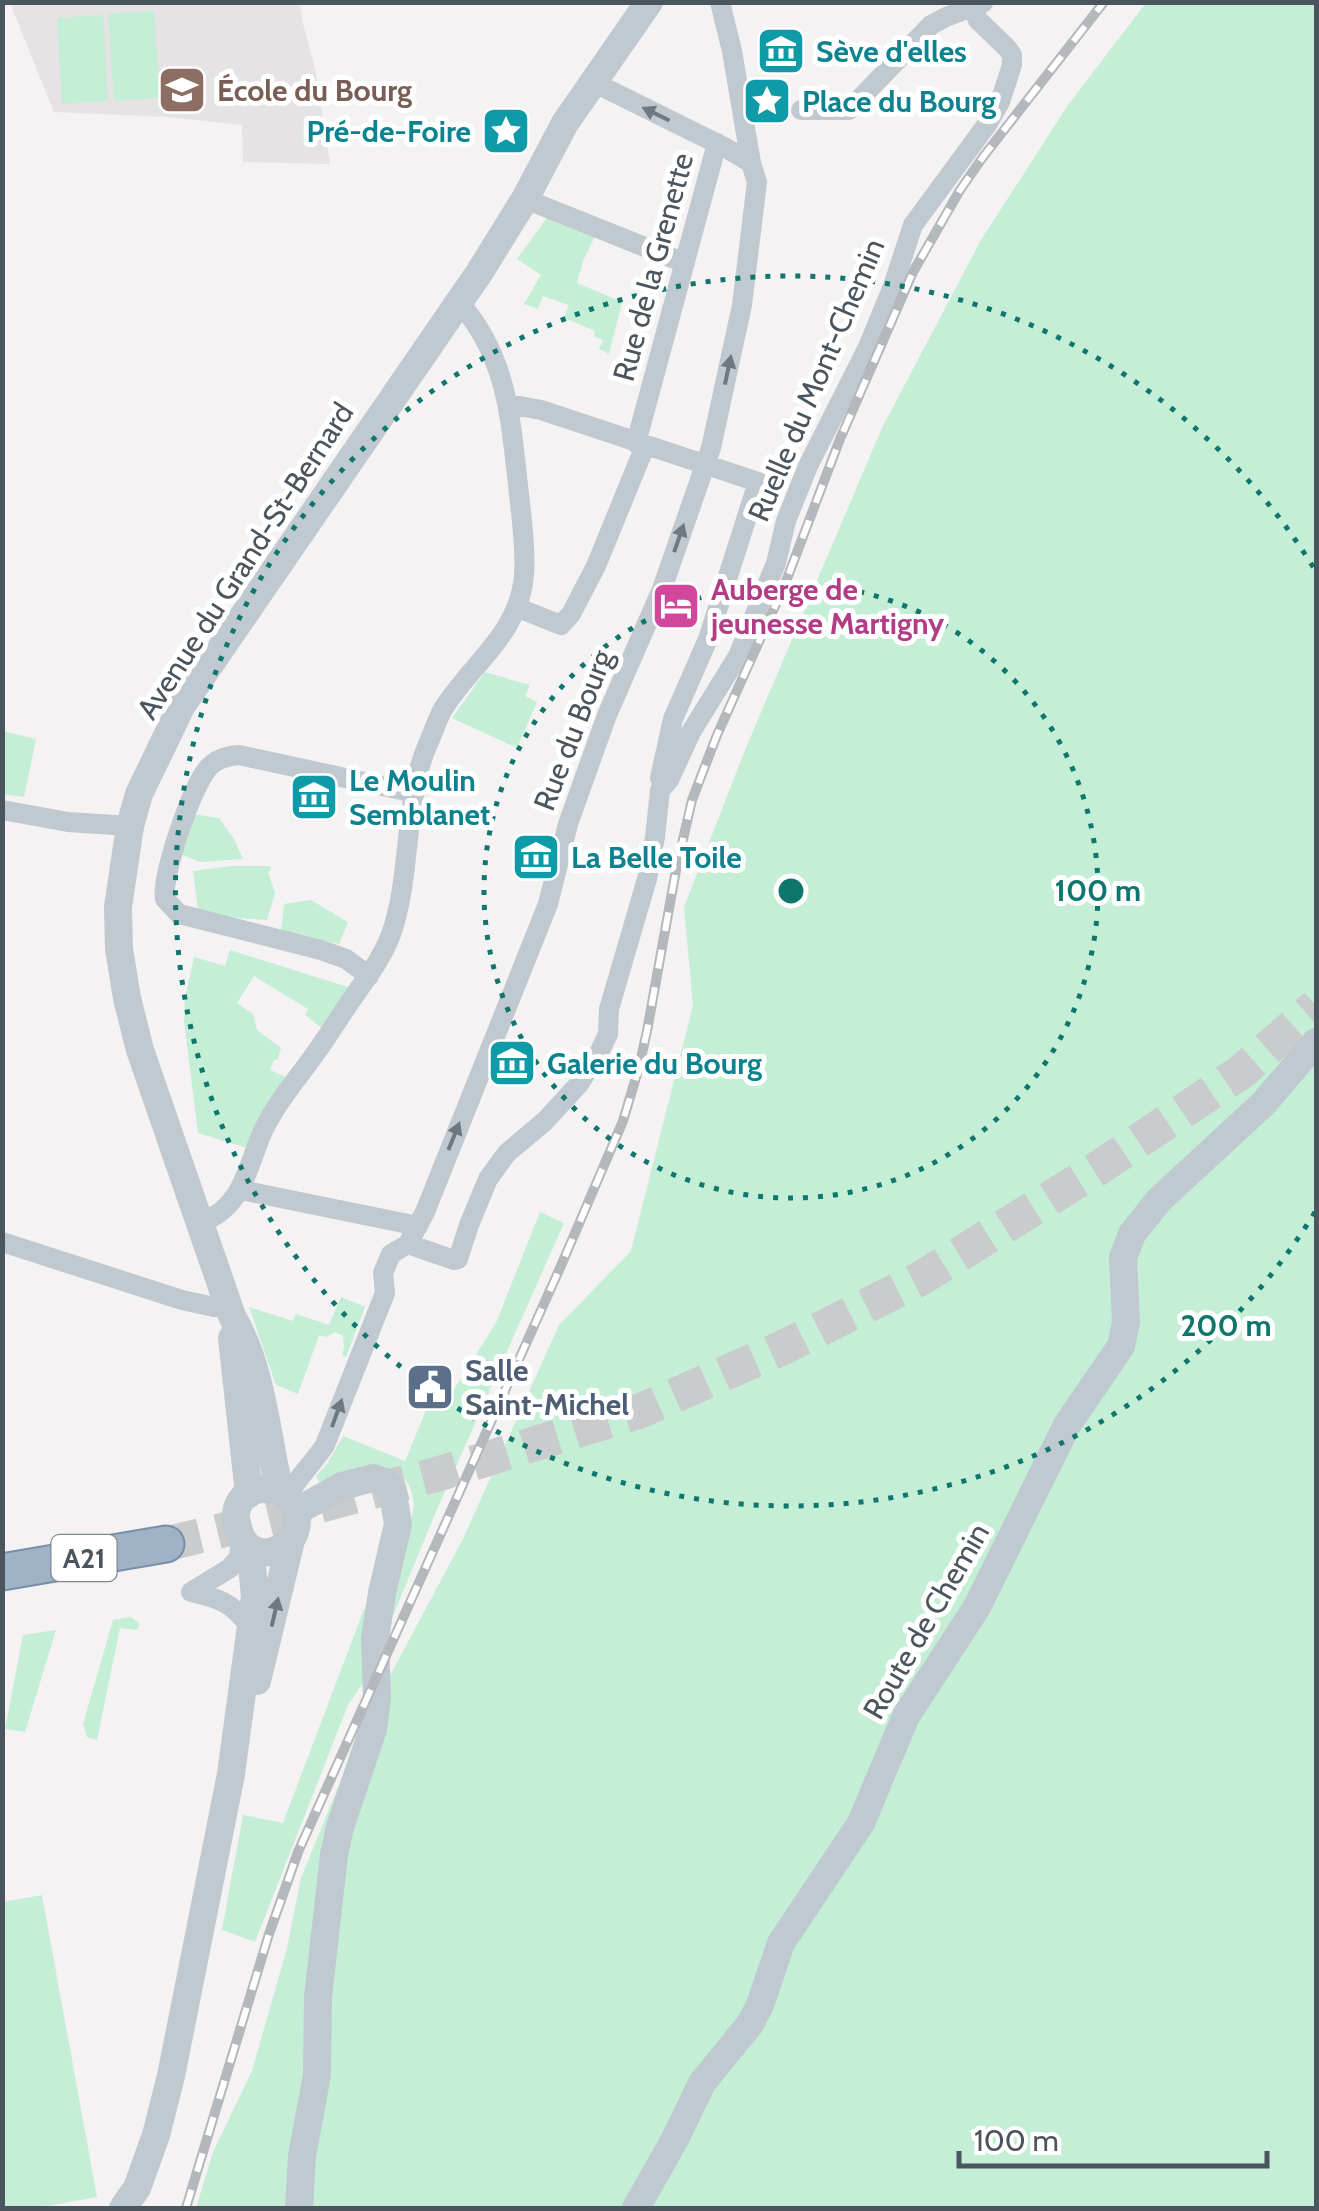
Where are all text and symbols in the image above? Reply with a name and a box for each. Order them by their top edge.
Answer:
museum icon: Sève d'elles [755,25,807,77]
place label: Sève d'elles [816,33,967,70]
school or university icon: École du Bourg [156,64,208,116]
place label: École du Bourg [217,72,412,109]
place icon: Place du Bourg [741,75,793,127]
place label: Place du Bourg [802,83,996,120]
place icon: Pré-de-Foire [480,105,532,157]
one-way arrow [641,105,670,122]
place label: Pré-de-Foire [307,113,471,150]
street label: Rue de la Grenette [605,149,701,385]
street label: Ruelle du Mont-Chemin [740,233,892,527]
one-way arrow [721,354,736,385]
street label: Avenue du Grand-St-Bernard [129,396,361,726]
one-way arrow [673,522,688,552]
place label: Auberge de jeunesse Martigny [710,571,945,642]
hotel icon: Auberge de jeunesse Martigny [650,580,702,632]
street label: Rue du Bourg [525,643,621,816]
place label: Le Moulin Semblanet [349,762,490,833]
museum icon: Le Moulin Semblanet [288,771,340,823]
museum icon: La Belle Toile [510,831,562,883]
place label: La Belle Toile [571,839,742,876]
text: 100 m [1055,872,1141,909]
centre of rings [773,873,809,909]
museum icon: Galerie du Bourg [486,1037,538,1089]
place label: Galerie du Bourg [547,1045,762,1082]
one-way arrow [446,1121,462,1151]
text: 200 m [1180,1307,1272,1344]
place label: Salle Saint-Michel [465,1352,629,1423]
public building icon: Salle Saint-Michel [404,1361,456,1413]
one-way arrow [330,1398,345,1428]
street label: Route de Chemin [855,1516,997,1726]
road number: A21 [52,1535,116,1581]
one-way arrow [268,1596,283,1627]
scale bar [959,2106,1266,2168]
text: 100 m [974,2122,1059,2159]

